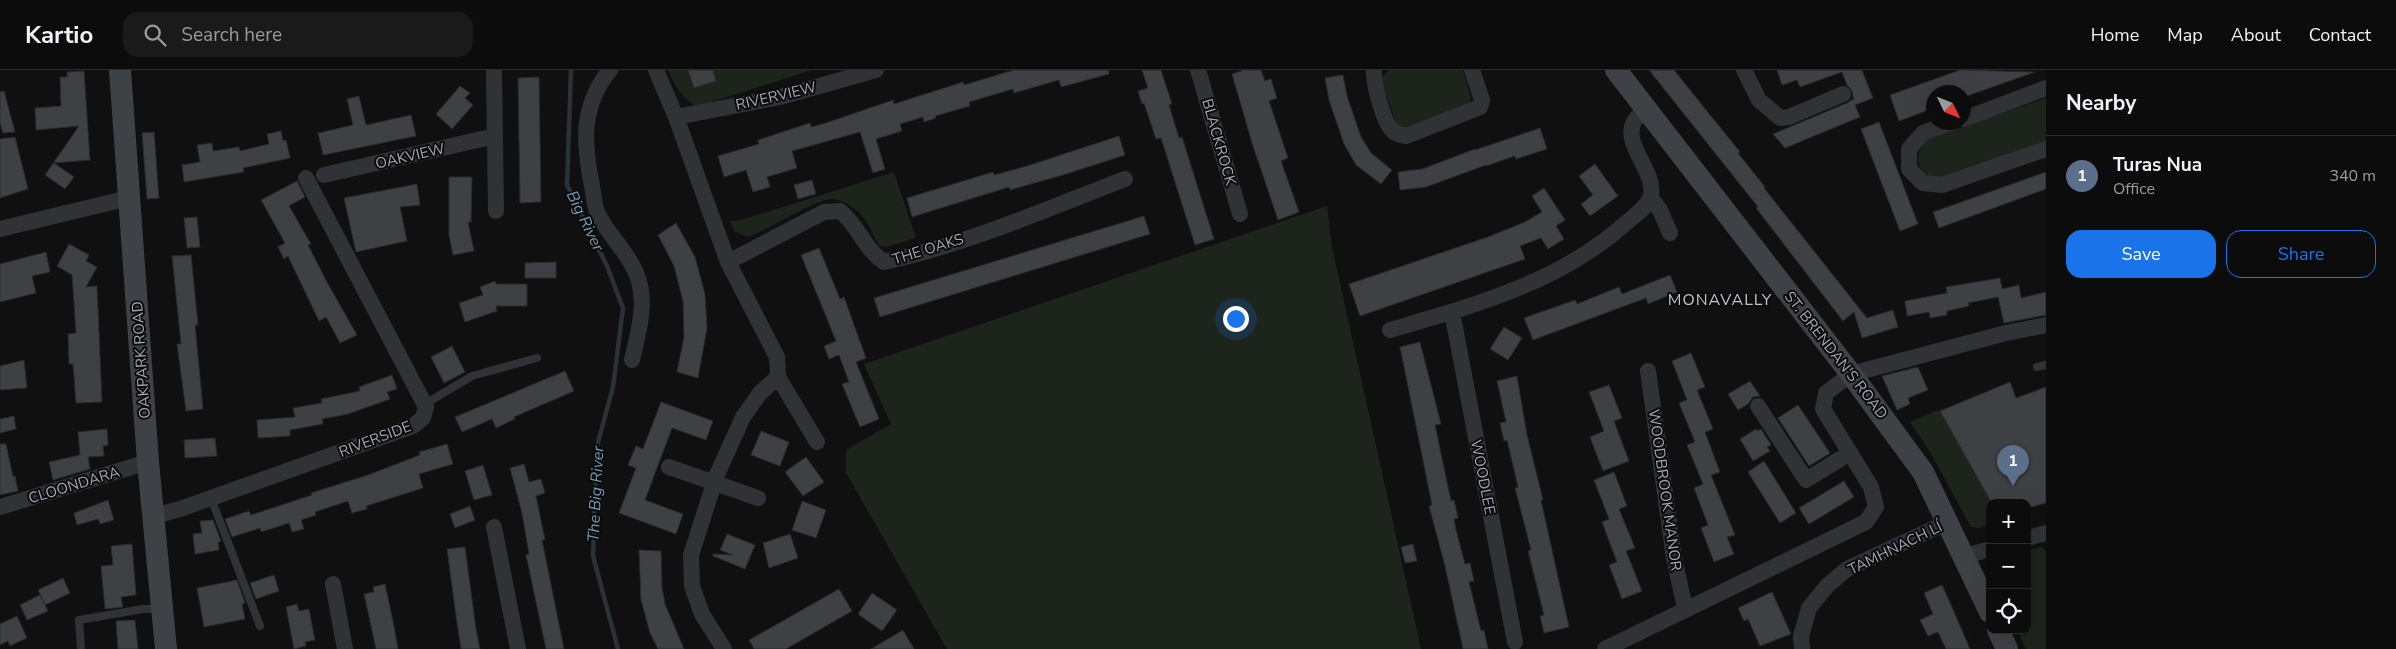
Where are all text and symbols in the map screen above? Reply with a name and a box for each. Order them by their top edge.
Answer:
search box [123,12,473,57]
text: Kartio [25,19,93,51]
icon: search [141,21,169,49]
text: Search here [181,22,282,48]
text: Home [2091,23,2139,47]
text: Map [2167,23,2203,47]
text: About [2231,23,2281,47]
text: Contact [2309,23,2371,47]
street label: RIVERVIEW [734,77,819,115]
north arrow [1926,85,1971,130]
text: Nearby [2066,89,2136,117]
street label: BLACKROCK [1197,96,1241,188]
street label: OAKVIEW [373,138,447,174]
text: Turas Nua [2113,152,2202,178]
text: 1 [2077,165,2087,187]
text: 340 m [2329,165,2376,187]
text: Office [2113,178,2155,200]
water label: Big River [561,187,610,256]
street label: THE OAKS [890,229,966,269]
button: Save [2066,230,2216,278]
button: Share [2226,230,2376,278]
street label: ST. BRENDAN'S ROAD [1780,287,1892,423]
district label: MONAVALLY [1668,289,1772,311]
street label: OAKPARK ROAD [127,301,155,419]
your location [1223,306,1249,332]
street label: WOODBROOK MANOR [1644,408,1686,572]
street label: RIVERSIDE [336,416,414,462]
street label: WOODLEE [1466,438,1500,516]
water label: The Big River [582,444,610,543]
pin: 1 [1997,445,2029,486]
street label: CLOONDARA [26,462,122,508]
map controls [1986,499,2031,634]
button: + [1986,499,2031,544]
street label: TAMHNACH LÍ [1845,516,1946,579]
button: − [1986,544,2031,589]
button: locate [1986,589,2031,634]

